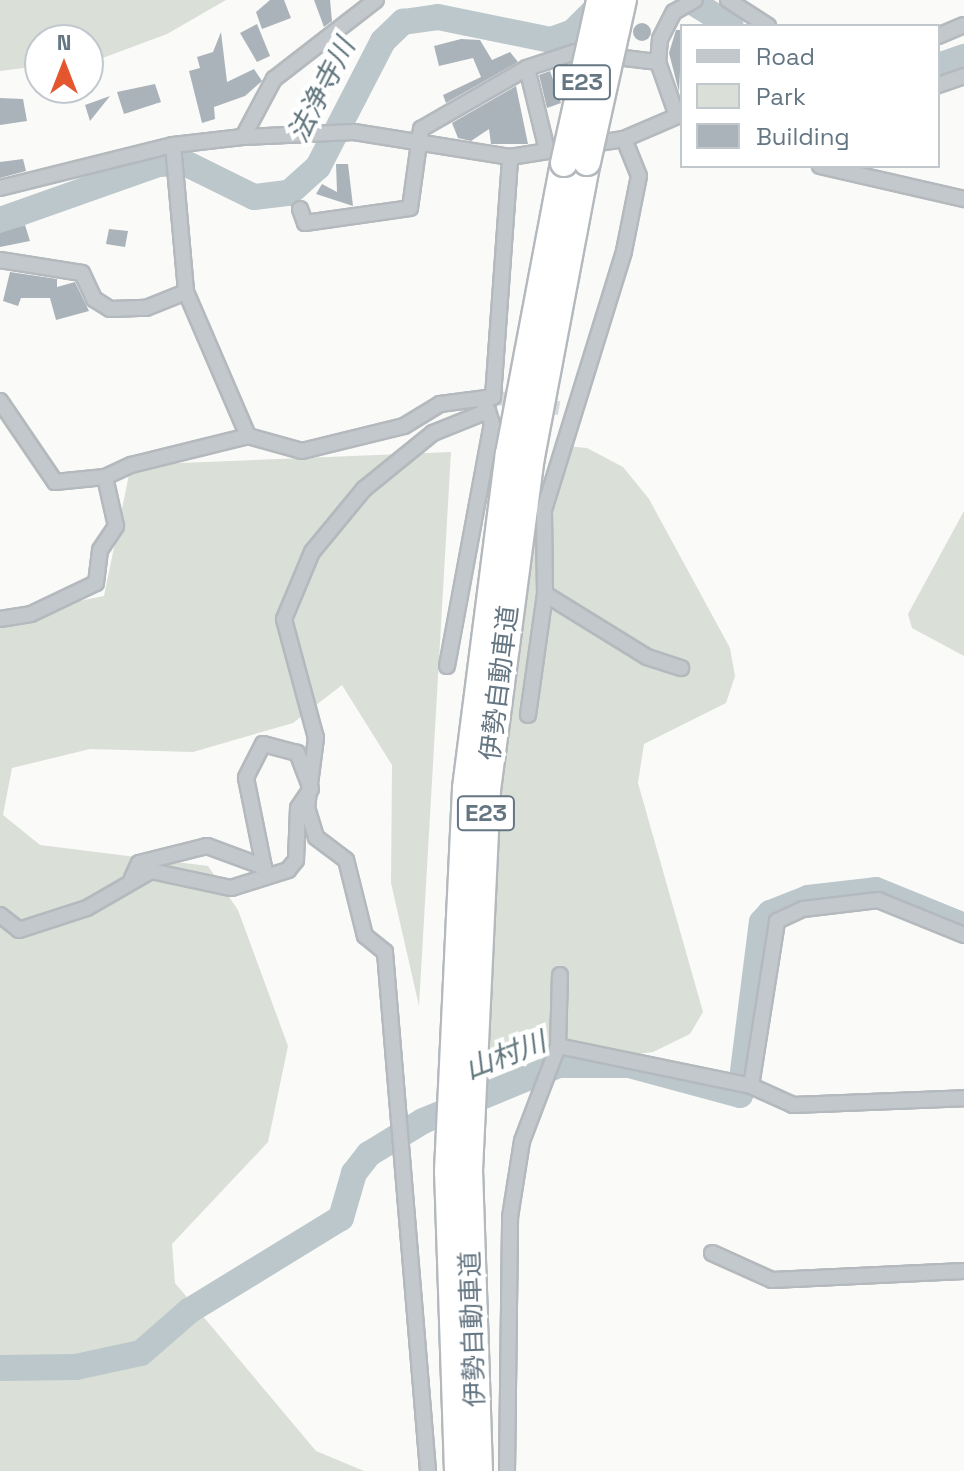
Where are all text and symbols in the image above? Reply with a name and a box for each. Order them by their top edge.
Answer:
north arrow [24,24,104,104]
legend [680,24,940,168]
text: N [57,28,71,56]
water label: 法浄寺川 [281,32,361,148]
text: Road [756,41,815,72]
road number: E23 [552,62,612,102]
text: Park [756,81,806,112]
text: Building [756,121,850,152]
street label: 伊勢自動車道 [475,604,525,762]
road number: E23 [456,793,516,833]
water label: 山村川 [460,1024,550,1086]
street label: 伊勢自動車道 [455,1251,491,1407]

